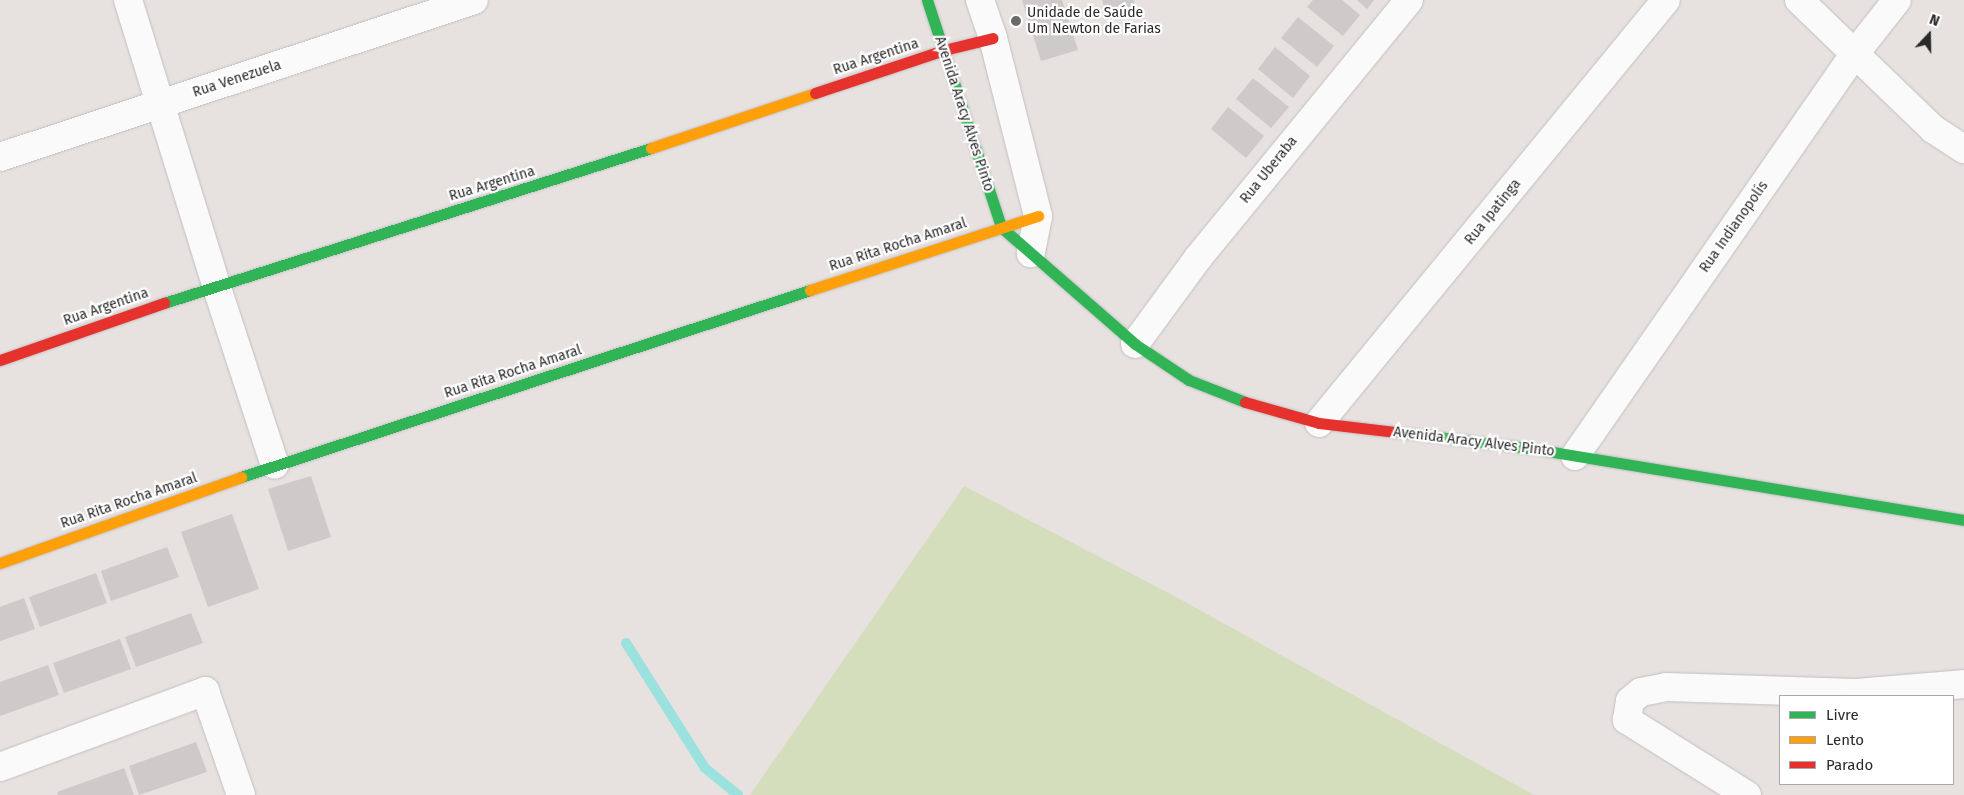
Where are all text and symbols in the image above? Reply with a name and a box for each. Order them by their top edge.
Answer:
place label: Unidade de Saúde Um Newton de Farias [1027,5,1161,38]
north arrow [1904,10,1954,60]
text: N [1927,11,1942,30]
marker: Unidade de Saúde Um Newton de Farias [1009,14,1023,28]
street label: Avenida Aracy Alves Pinto [931,34,997,194]
street label: Rua Argentina [831,35,921,79]
street label: Rua Venezuela [191,57,283,101]
street label: Rua Uberaba [1237,133,1301,207]
street label: Rua Argentina [447,163,537,205]
street label: Rua Ipatinga [1461,176,1525,248]
street label: Rua Indianopolís [1696,178,1772,276]
street label: Rua Rita Rocha Amaral [827,215,969,275]
street label: Rua Argentina [61,285,151,329]
street label: Rua Rita Rocha Amaral [442,342,584,402]
street label: Avenida Aracy Alves Pinto [1392,424,1556,460]
street label: Rua Rita Rocha Amaral [58,470,200,532]
legend [1779,695,1954,785]
text: Livre [1826,706,1859,724]
text: Lento [1826,731,1864,749]
text: Parado [1826,756,1873,774]

